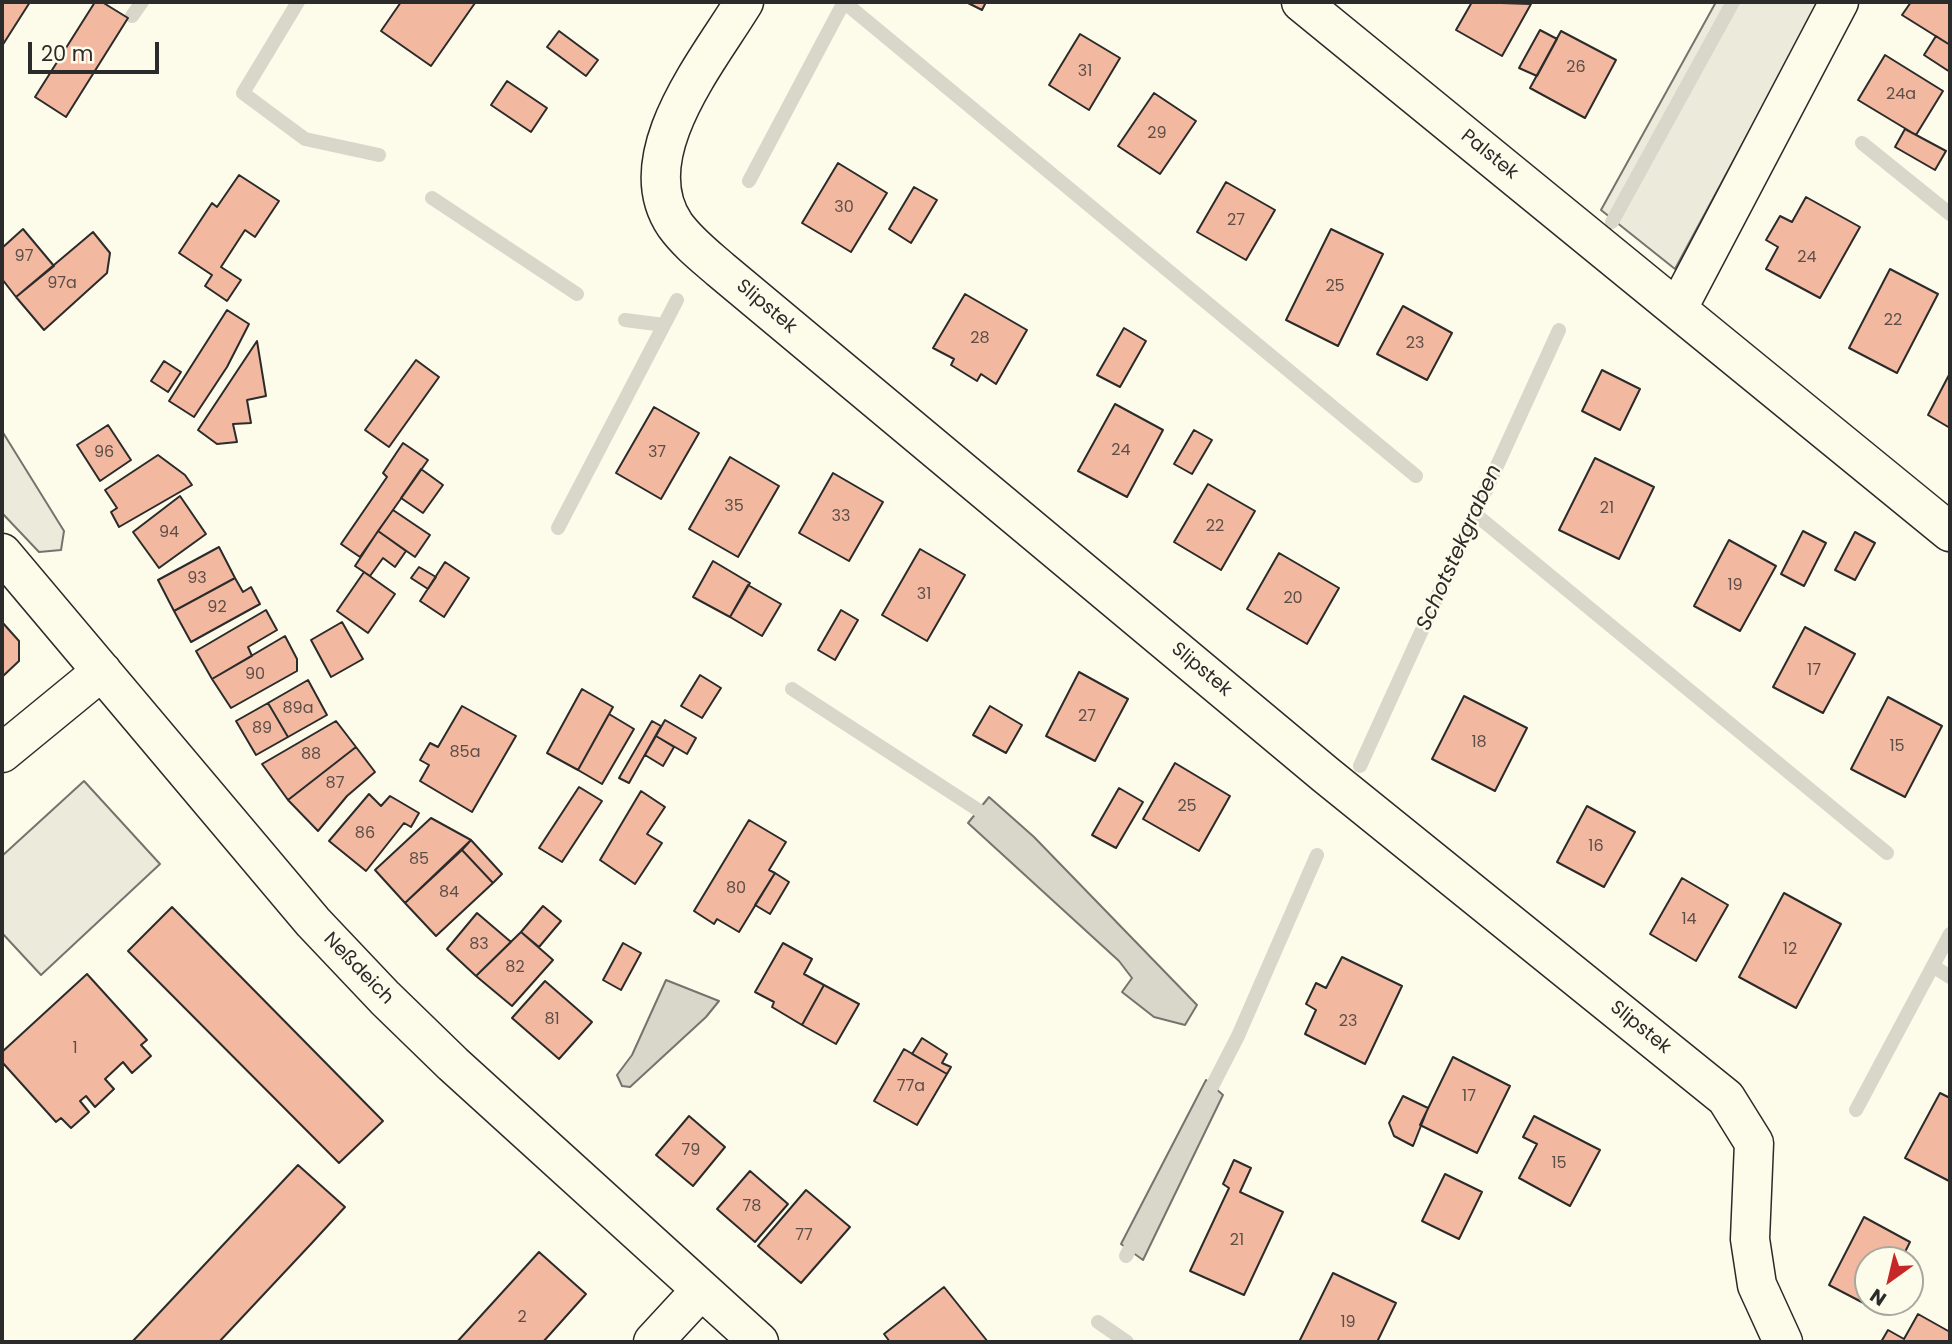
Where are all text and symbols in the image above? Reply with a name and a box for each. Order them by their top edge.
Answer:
scale bar [32,28,163,72]
text: 20 m [41,39,94,68]
house number: 26 [1566,58,1586,78]
house number: 31 [1078,62,1092,82]
house number: 24a [1886,85,1916,105]
house number: 29 [1147,124,1167,144]
street label: Palstek [1456,125,1522,185]
house number: 30 [834,198,854,218]
house number: 27 [1227,211,1245,231]
house number: 97 [15,247,33,267]
house number: 24 [1797,248,1817,268]
house number: 97a [47,274,77,294]
street label: Slipstek [731,275,801,339]
house number: 25 [1325,277,1345,297]
house number: 22 [1884,311,1902,331]
house number: 28 [970,329,990,349]
house number: 23 [1406,334,1424,354]
house number: 24 [1111,441,1131,461]
house number: 96 [94,443,114,463]
house number: 37 [648,443,666,463]
water label: Schotstekgraben [1412,461,1508,635]
house number: 35 [724,497,744,517]
house number: 21 [1600,499,1614,519]
house number: 33 [832,507,850,527]
house number: 22 [1206,517,1224,537]
house number: 94 [159,523,179,543]
house number: 93 [187,569,207,589]
house number: 19 [1727,576,1743,596]
house number: 31 [917,585,931,605]
house number: 20 [1283,589,1303,609]
house number: 92 [207,598,227,618]
street label: Slipstek [1166,638,1236,702]
house number: 17 [1807,661,1821,681]
house number: 90 [245,665,265,685]
house number: 89a [283,699,313,719]
house number: 27 [1078,707,1096,727]
house number: 89 [252,719,272,739]
house number: 18 [1471,733,1487,753]
house number: 15 [1889,737,1905,757]
house number: 85a [450,743,480,763]
house number: 88 [301,745,321,765]
house number: 87 [326,774,344,794]
house number: 25 [1177,797,1197,817]
house number: 86 [355,824,375,844]
house number: 16 [1588,837,1604,857]
house number: 85 [409,850,429,870]
house number: 80 [726,879,746,899]
house number: 84 [439,883,459,903]
house number: 14 [1681,910,1697,930]
street label: Neßdeich [318,928,398,1010]
house number: 83 [469,935,489,955]
house number: 12 [1783,940,1797,960]
house number: 82 [505,958,525,978]
street label: Slipstek [1605,997,1675,1059]
house number: 81 [544,1010,560,1030]
house number: 23 [1339,1012,1357,1032]
house number: 1 [72,1039,78,1059]
house number: 77a [897,1077,925,1097]
house number: 17 [1462,1087,1476,1107]
house number: 79 [682,1141,700,1161]
house number: 15 [1551,1154,1567,1174]
house number: 78 [743,1197,761,1217]
house number: 77 [795,1226,813,1246]
house number: 21 [1230,1231,1244,1251]
north arrow [1854,1246,1924,1316]
text: N [1865,1282,1892,1312]
house number: 2 [517,1308,527,1328]
house number: 19 [1340,1313,1356,1333]

